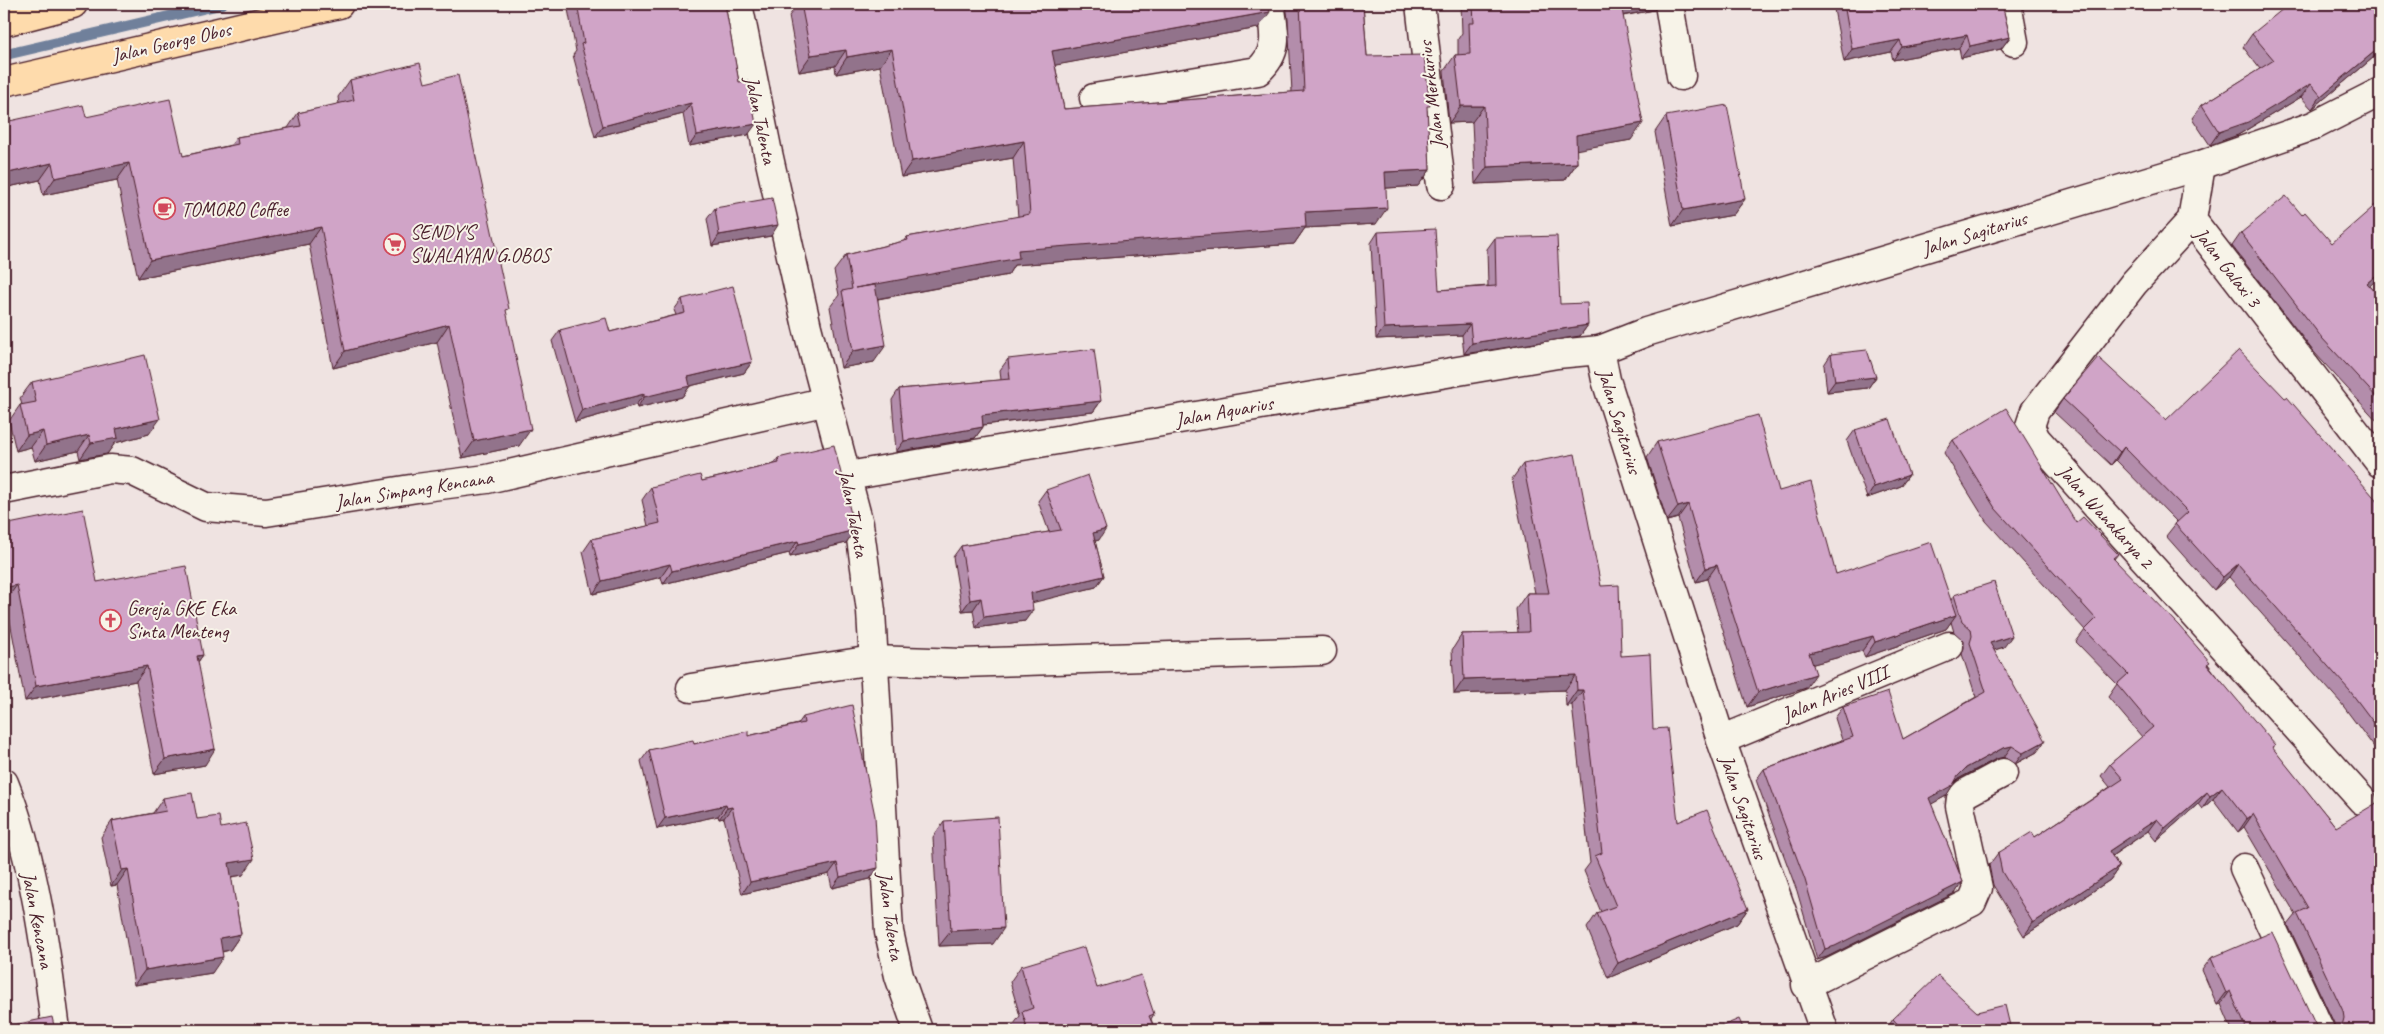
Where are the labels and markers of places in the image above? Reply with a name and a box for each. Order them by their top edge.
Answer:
cafe icon: TOMORO Coffee [153,197,177,221]
place label: TOMORO Coffee [181,197,290,222]
place label: SENDY'S SWALAYAN G.OBOS [410,220,552,268]
supermarket icon: SENDY'S SWALAYAN G.OBOS [382,232,406,256]
place label: Gereja GKE Eka Sinta Menteng [127,596,237,644]
church icon: Gereja GKE Eka Sinta Menteng [99,608,123,632]

